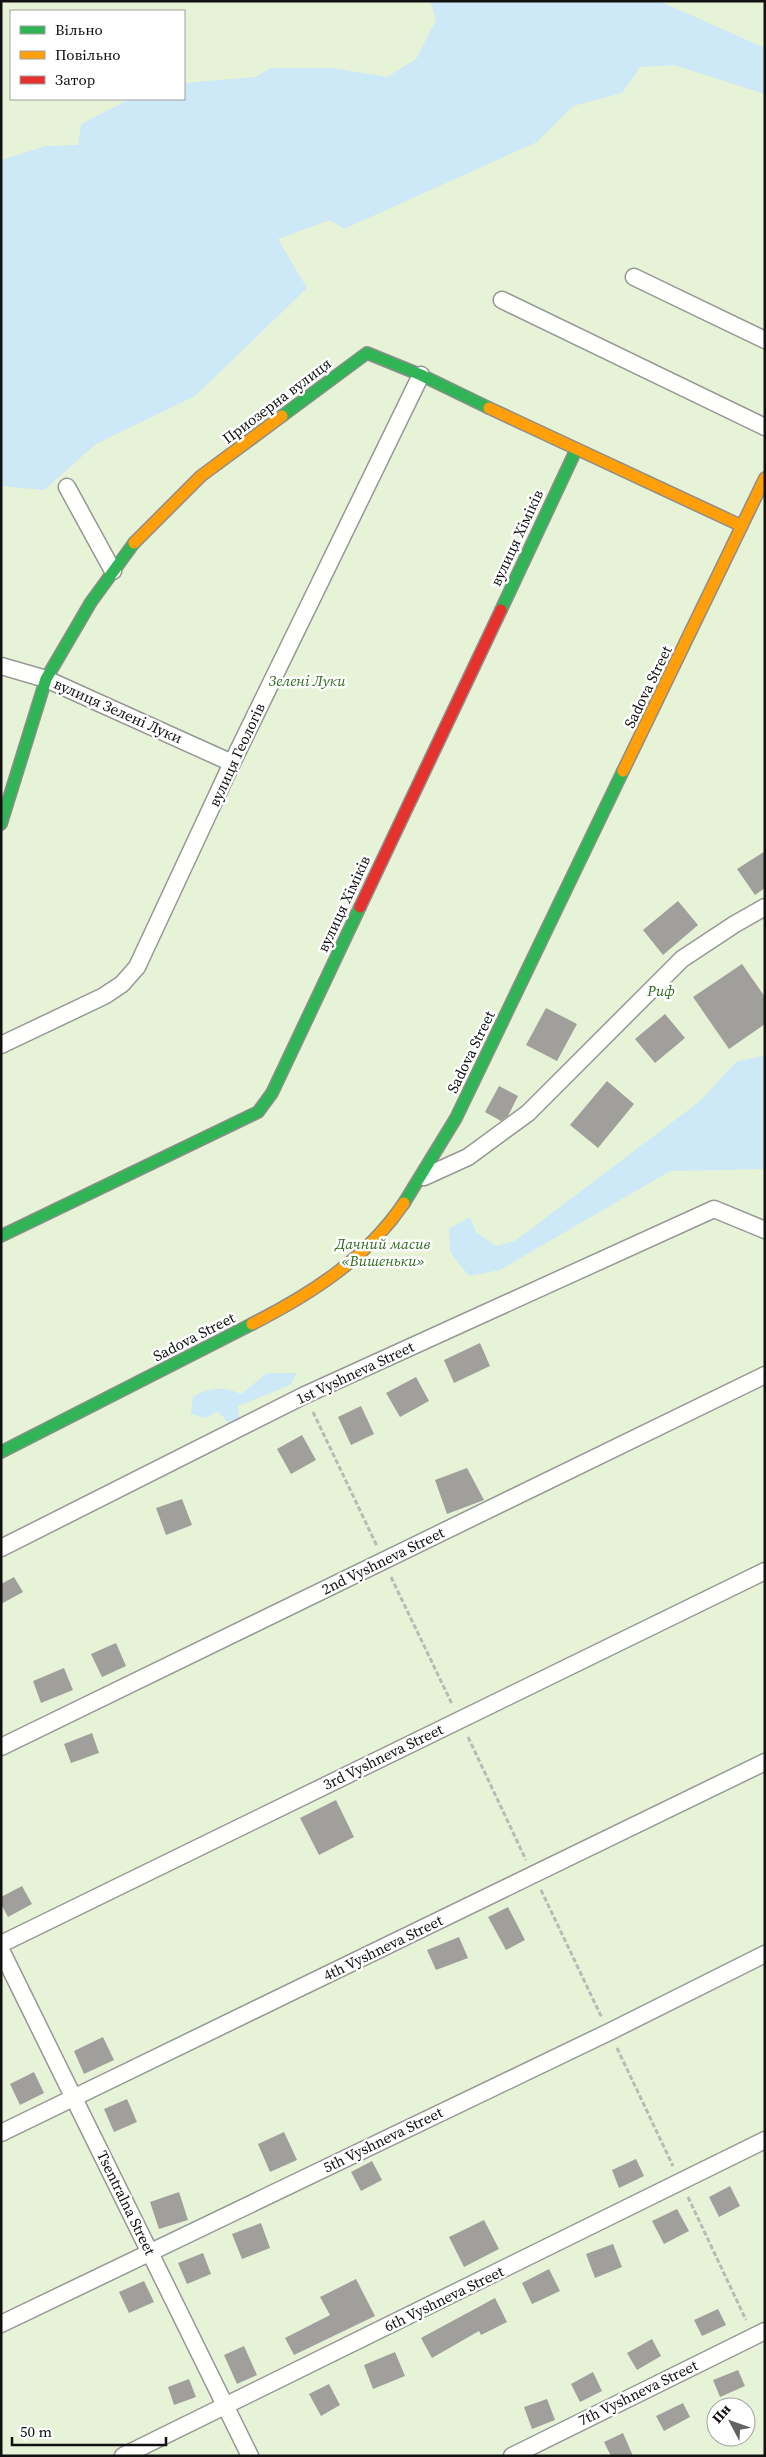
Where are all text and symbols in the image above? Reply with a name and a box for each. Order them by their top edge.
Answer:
legend [10,10,185,100]
text: Вільно [55,19,103,40]
text: Повільно [55,44,121,65]
text: Затор [55,69,96,90]
street label: Приозерна вулиця [218,353,335,448]
street label: вулиця Хіміків [485,486,548,589]
street label: Sadova Street [619,642,677,732]
park label: Зелені Луки [269,670,346,691]
street label: вулиця Зелені Луки [51,673,186,748]
street label: вулиця Геологів [203,699,270,810]
street label: вулиця Хіміків [312,852,375,955]
park label: Риф [646,980,675,1001]
street label: Sadova Street [442,1007,500,1097]
park label: Дачний масив «Вишеньки» [334,1233,431,1271]
street label: Sadova Street [149,1307,238,1366]
street label: 1st Vyshneva Street [292,1336,417,1409]
street label: 2nd Vyshneva Street [318,1522,448,1599]
street label: 3rd Vyshneva Street [319,1718,446,1795]
street label: 4th Vyshneva Street [320,1909,446,1986]
street label: 5th Vyshneva Street [320,2101,446,2178]
street label: Tsentralna Street [92,2147,161,2259]
street label: 6th Vyshneva Street [381,2260,507,2337]
street label: 7th Vyshneva Street [575,2354,701,2431]
north arrow [706,2397,756,2447]
text: Пн [707,2400,735,2427]
scale bar [12,2414,166,2446]
text: 50 m [20,2421,52,2442]

